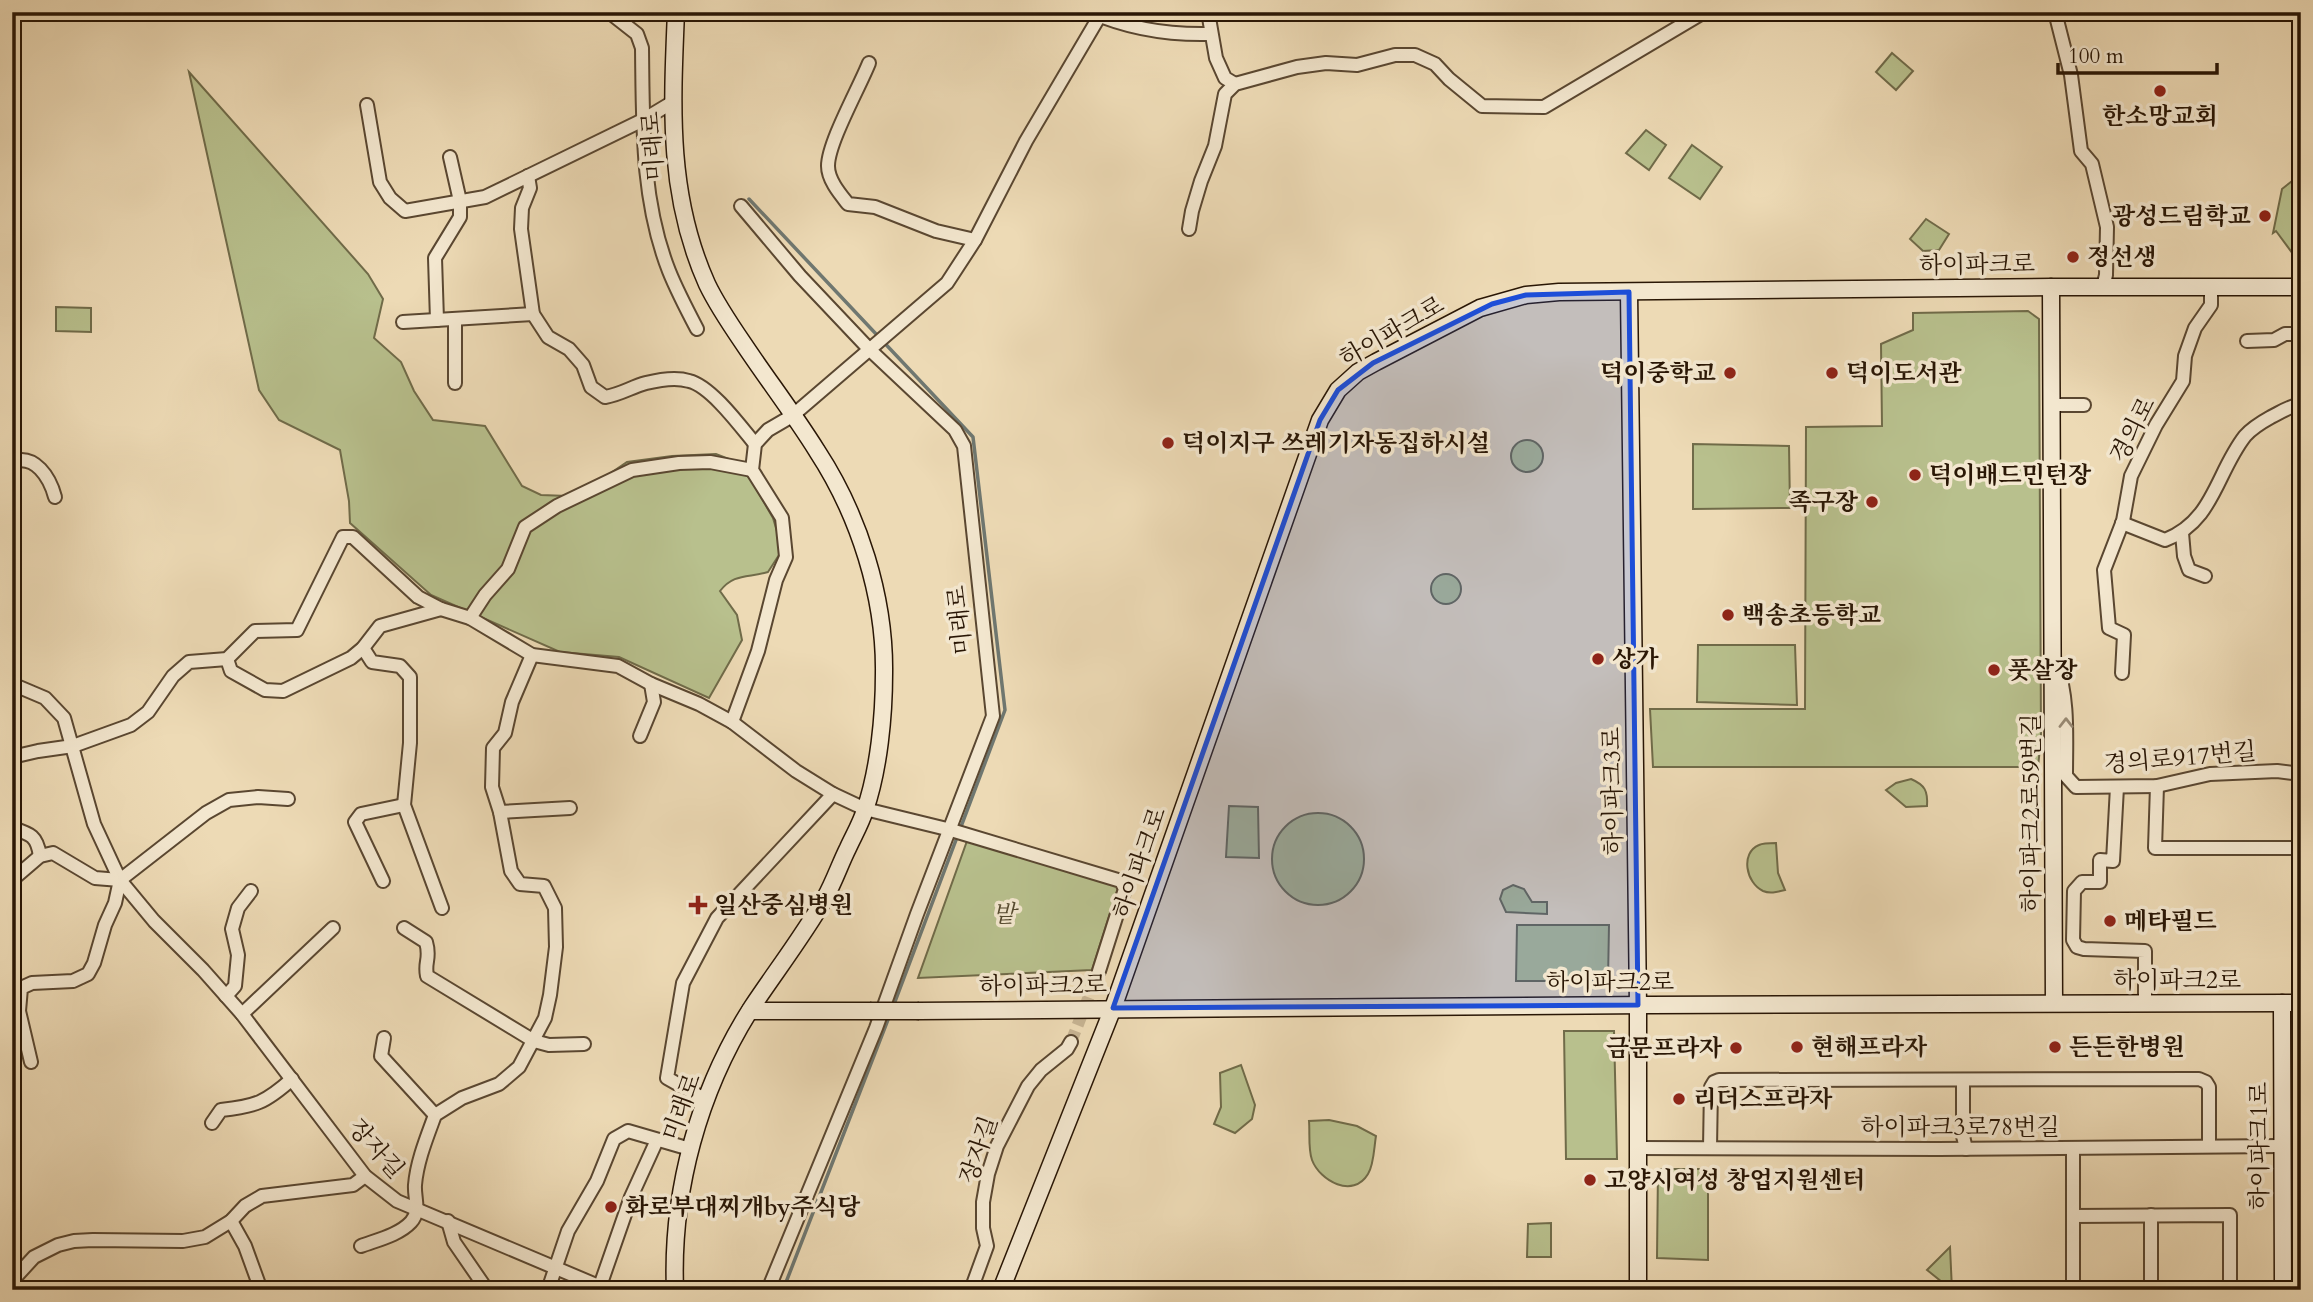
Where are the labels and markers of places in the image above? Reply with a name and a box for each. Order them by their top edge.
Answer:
marker: 한소망교회 [2152,83,2168,99]
place label: 한소망교회 [2102,100,2218,133]
place label: 광성드림학교 [2112,200,2251,233]
marker: 광성드림학교 [2257,208,2273,224]
place label: 정선생 [2087,241,2157,274]
marker: 정선생 [2065,249,2081,265]
place label: 덕이중학교 [1600,357,1716,390]
place label: 덕이도서관 [1846,357,1962,390]
marker: 덕이중학교 [1722,365,1738,381]
marker: 덕이도서관 [1824,365,1840,381]
place label: 덕이지구 쓰레기자동집하시설 [1182,427,1490,460]
marker: 덕이지구 쓰레기자동집하시설 [1160,435,1176,451]
place label: 덕이배드민턴장 [1929,459,2092,492]
marker: 덕이배드민턴장 [1907,467,1923,483]
place label: 족구장 [1788,486,1859,519]
marker: 족구장 [1864,494,1880,510]
place label: 백송초등학교 [1742,599,1881,632]
marker: 백송초등학교 [1720,607,1736,623]
place label: 상가 [1612,643,1659,676]
marker: 상가 [1590,651,1606,667]
place label: 풋살장 [2008,654,2078,687]
marker: 풋살장 [1986,662,2002,678]
place label: 일산중심병원 [714,889,853,922]
marker: 일산중심병원 [688,895,708,915]
place label: 메타필드 [2124,905,2217,938]
marker: 메타필드 [2102,913,2118,929]
place label: 현해프라자 [1811,1031,1928,1064]
place label: 든든한병원 [2069,1031,2185,1064]
place label: 금문프라자 [1606,1032,1723,1065]
marker: 현해프라자 [1789,1039,1805,1055]
marker: 든든한병원 [2047,1039,2063,1055]
marker: 금문프라자 [1728,1040,1744,1056]
place label: 리더스프라자 [1693,1083,1833,1116]
marker: 리더스프라자 [1671,1091,1687,1107]
place label: 고양시여성 창업지원센터 [1604,1164,1865,1197]
marker: 고양시여성 창업지원센터 [1582,1172,1598,1188]
place label: 화로부대찌개by주식당 [625,1191,861,1224]
marker: 화로부대찌개by주식당 [603,1199,619,1215]

